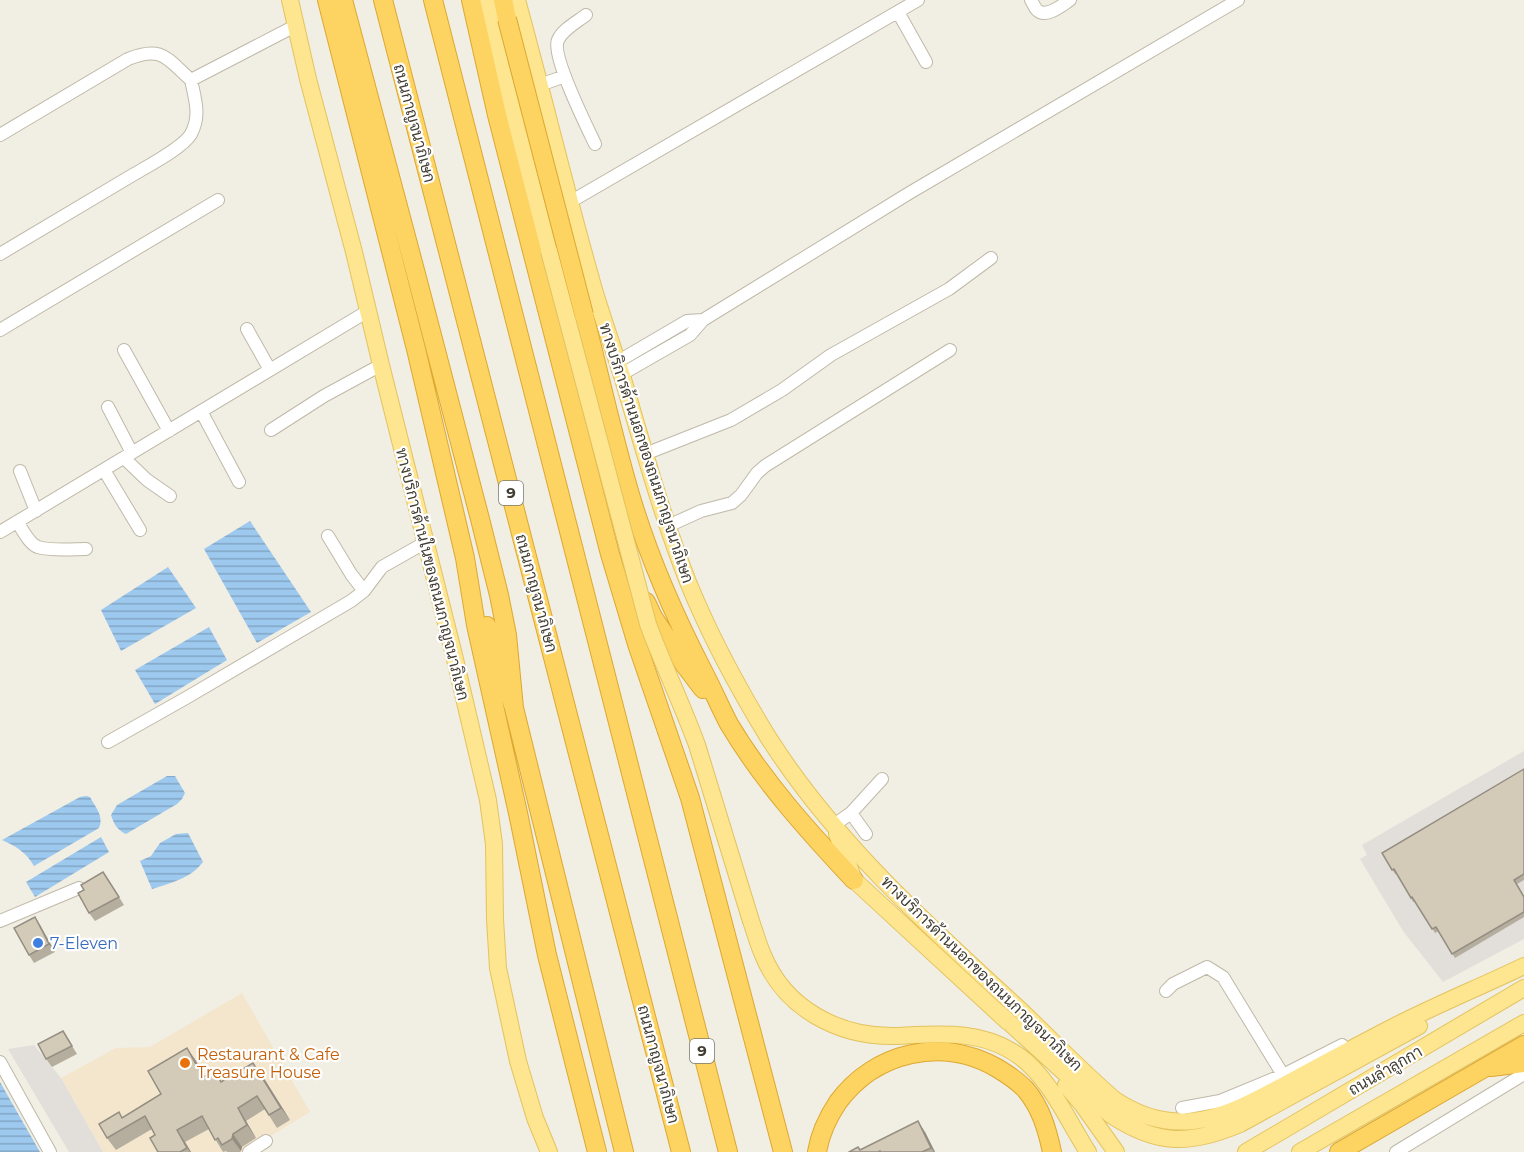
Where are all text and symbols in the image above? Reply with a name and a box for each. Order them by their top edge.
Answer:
street label: ถนนกาญจนาภิเษก [390,62,439,184]
street label: ทางบริการด้านนอกของถนนกาญจนาภิเษก [595,320,699,586]
street label: ทางบริการด้านในของถนนกาญจนาภิเษก [392,445,475,702]
road number: 9 [499,481,523,505]
street label: ถนนกาญจนาภิเษก [512,532,561,654]
street label: ทางบริการด้านนอกของถนนกาญจนาภิเษก [877,871,1087,1075]
place label: 7-Eleven [50,934,118,953]
marker: 7-Eleven [31,936,45,950]
street label: ถนนกาญจนาภิเษก [634,1003,683,1125]
road number: 9 [690,1039,714,1063]
street label: ถนนลำลูกกา [1345,1042,1427,1101]
place label: Restaurant & Cafe Treasure House [197,1045,340,1082]
marker: Restaurant & Cafe Treasure House [178,1056,192,1070]

